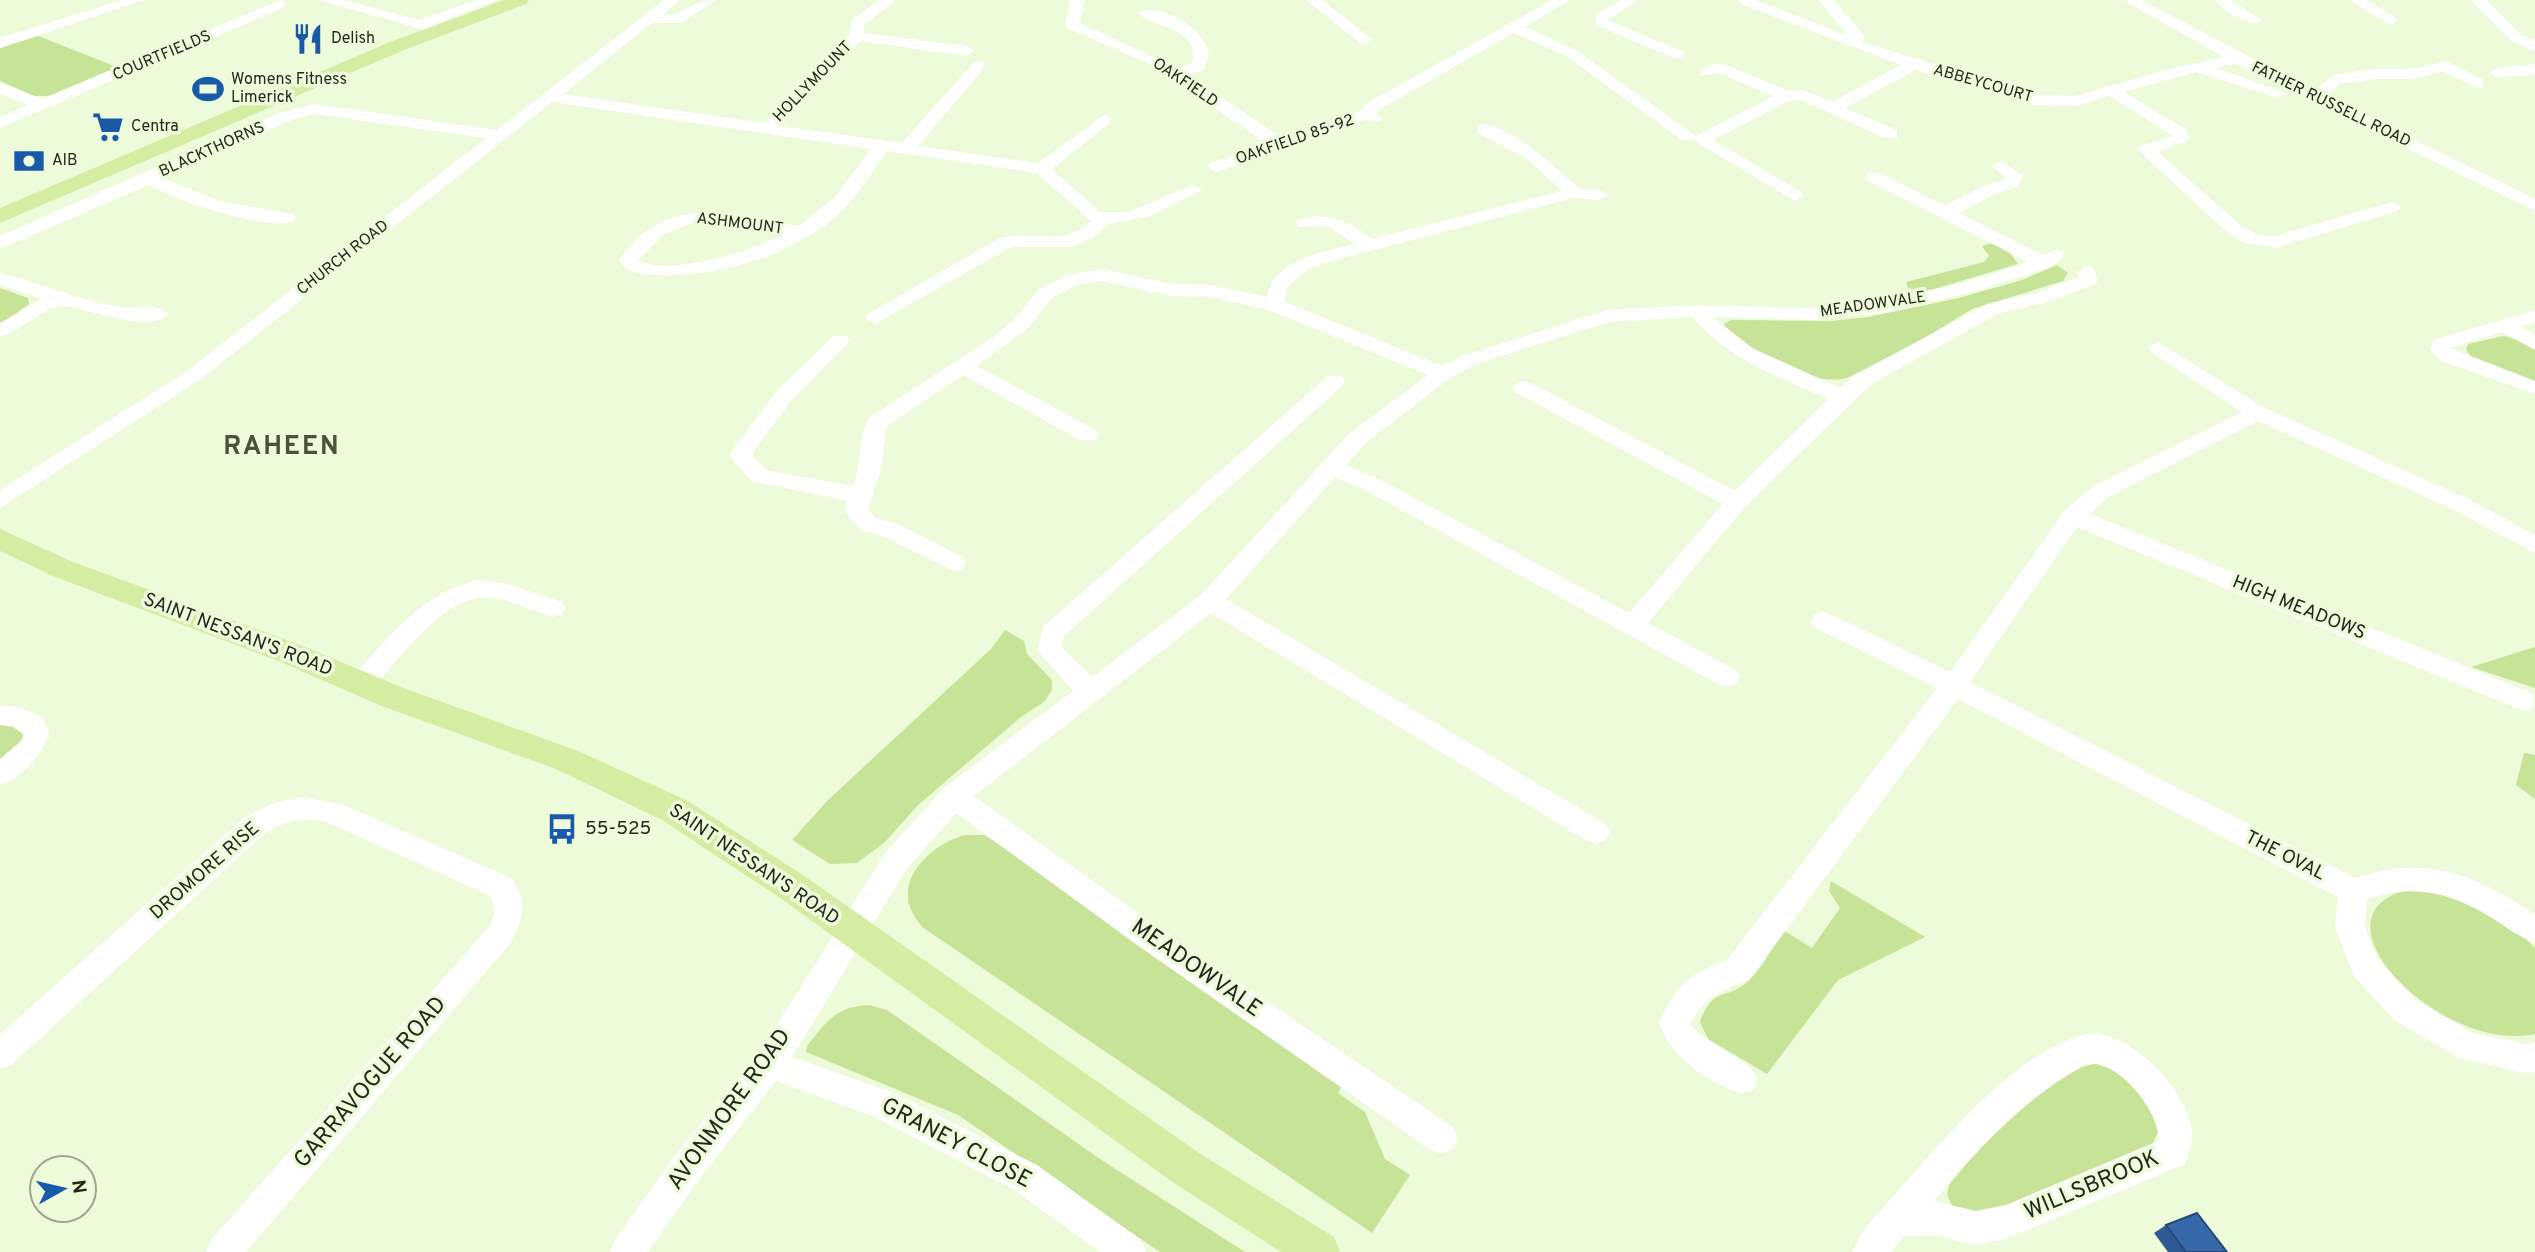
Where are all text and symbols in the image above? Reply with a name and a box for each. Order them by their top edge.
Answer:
restaurant icon: Delish [291,22,325,56]
street label: COURTFIELDS [110,26,214,86]
place label: Delish [331,29,375,49]
street label: HOLLYMOUNT [769,37,857,127]
street label: OAKFIELD [1148,54,1222,112]
street label: FATHER RUSSELL ROAD [2248,58,2414,152]
street label: ABBEYCOURT [1931,60,2035,108]
place label: Womens Fitness Limerick [231,70,347,108]
sports icon: Womens Fitness Limerick [191,72,225,106]
supermarket icon: Centra [91,110,125,144]
street label: OAKFIELD 85-92 [1233,110,1357,170]
place label: Centra [131,117,179,137]
street label: BLACKTHORNS [156,118,268,182]
bank icon: AIB [12,144,46,178]
place label: AIB [52,151,78,171]
street label: ASHMOUNT [695,209,785,239]
street label: CHURCH ROAD [293,216,393,300]
street label: MEADOWVALE [1819,288,1927,322]
district label: RAHEEN [223,431,341,464]
street label: HIGH MEADOWS [2229,570,2369,646]
street label: SAINT NESSAN'S ROAD [140,588,336,682]
street label: SAINT NESSAN'S ROAD [664,799,844,931]
bus stop icon: 55-525 [545,812,579,846]
street label: DROMORE RISE [145,817,265,925]
place label: 55-525 [585,817,651,841]
street label: THE OVAL [2241,826,2329,887]
street label: MEADOWVALE [1125,913,1267,1025]
street label: GARRAVOGUE ROAD [288,991,454,1175]
street label: AVONMORE ROAD [662,1024,798,1196]
street label: GRANEY CLOSE [876,1092,1036,1196]
street label: WILLSBROOK [2020,1145,2164,1227]
north arrow [28,1154,98,1224]
text: N [65,1178,91,1195]

